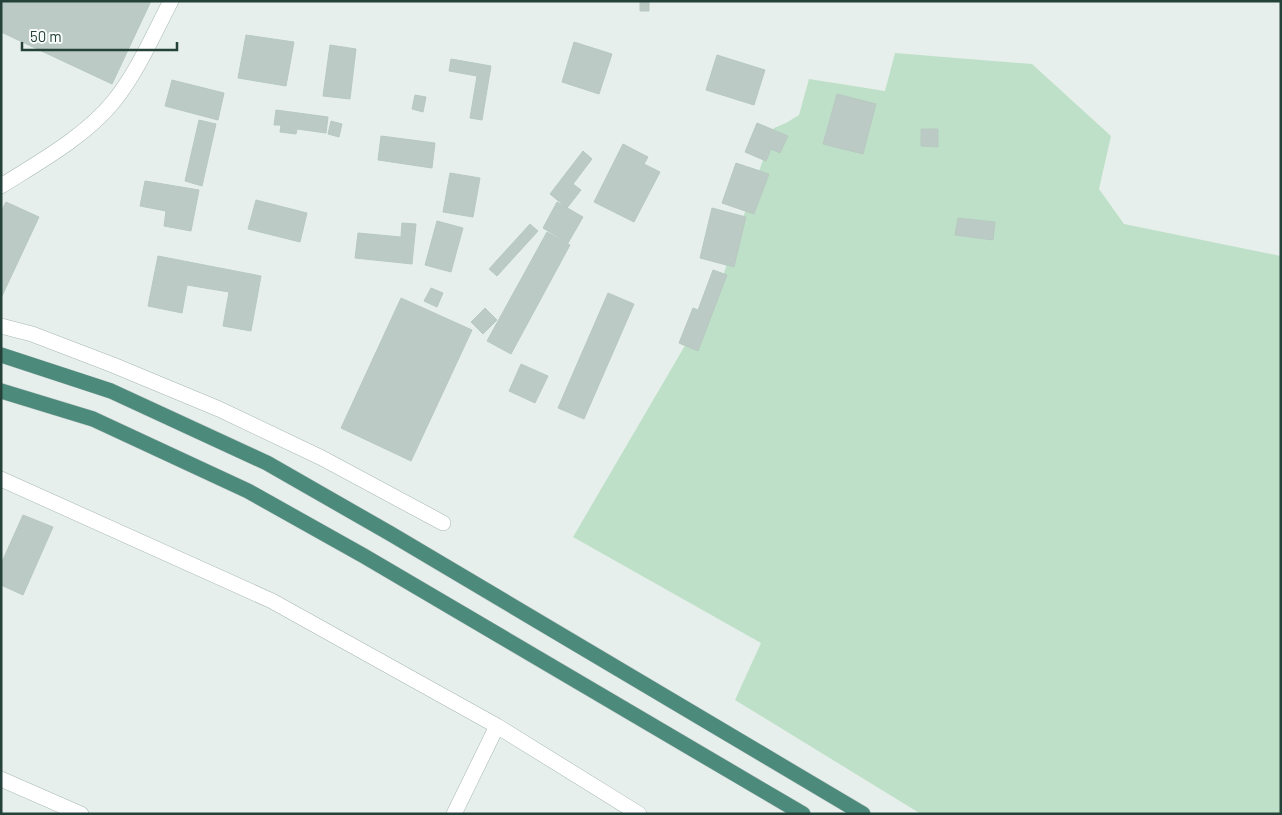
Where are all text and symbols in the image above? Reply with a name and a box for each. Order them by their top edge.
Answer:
scale bar [22,20,178,52]
text: 50 m [30,27,62,45]

